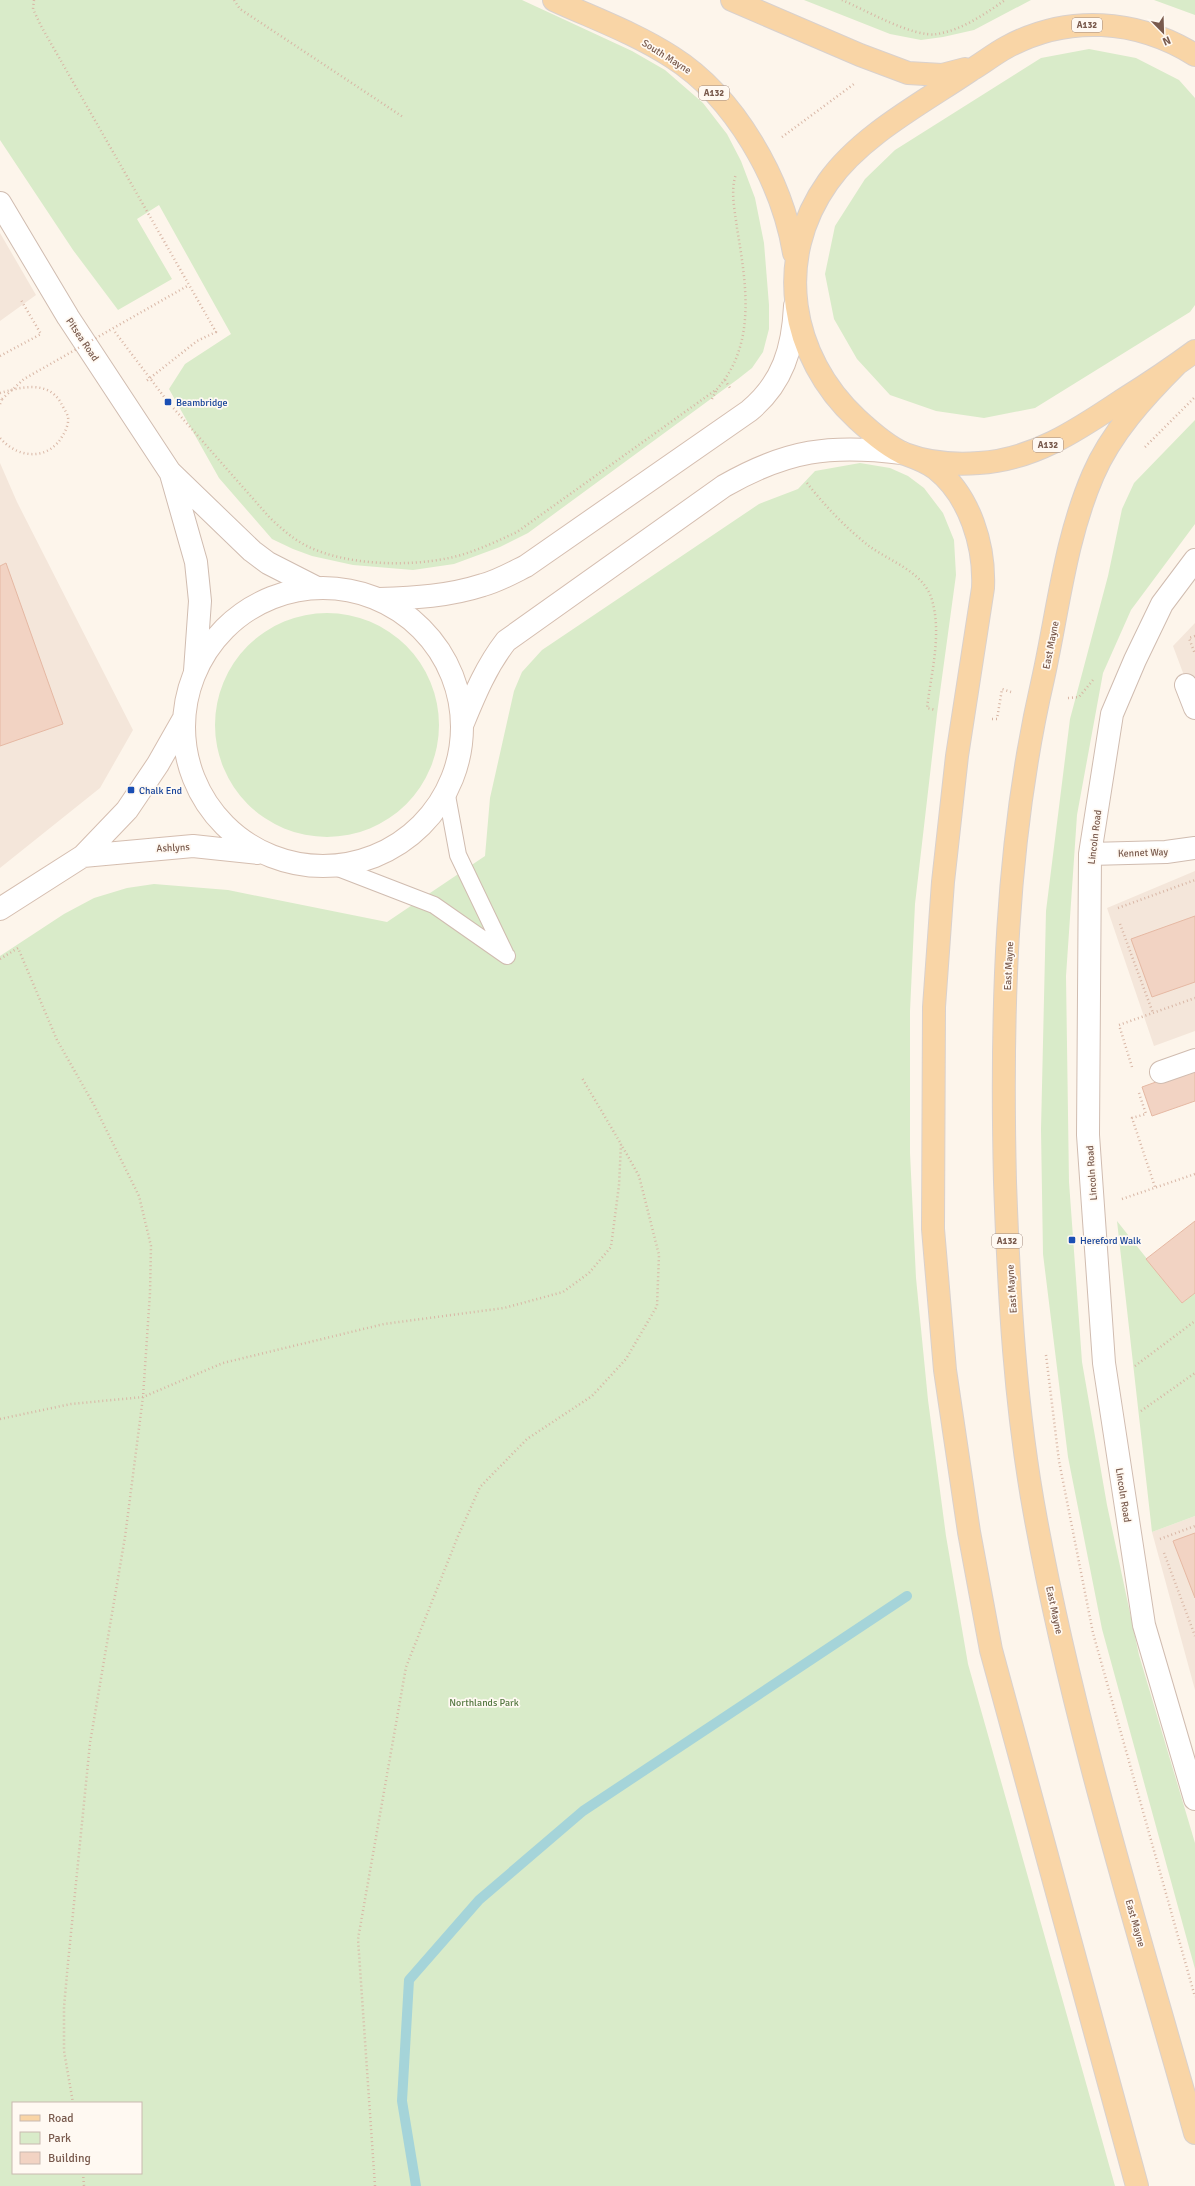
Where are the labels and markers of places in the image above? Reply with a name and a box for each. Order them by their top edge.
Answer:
marker: Beambridge [163,397,173,407]
place label: Beambridge [176,397,228,409]
marker: Chalk End [126,785,136,795]
place label: Chalk End [139,785,182,797]
marker: Hereford Walk [1067,1235,1077,1245]
place label: Hereford Walk [1080,1235,1141,1247]

